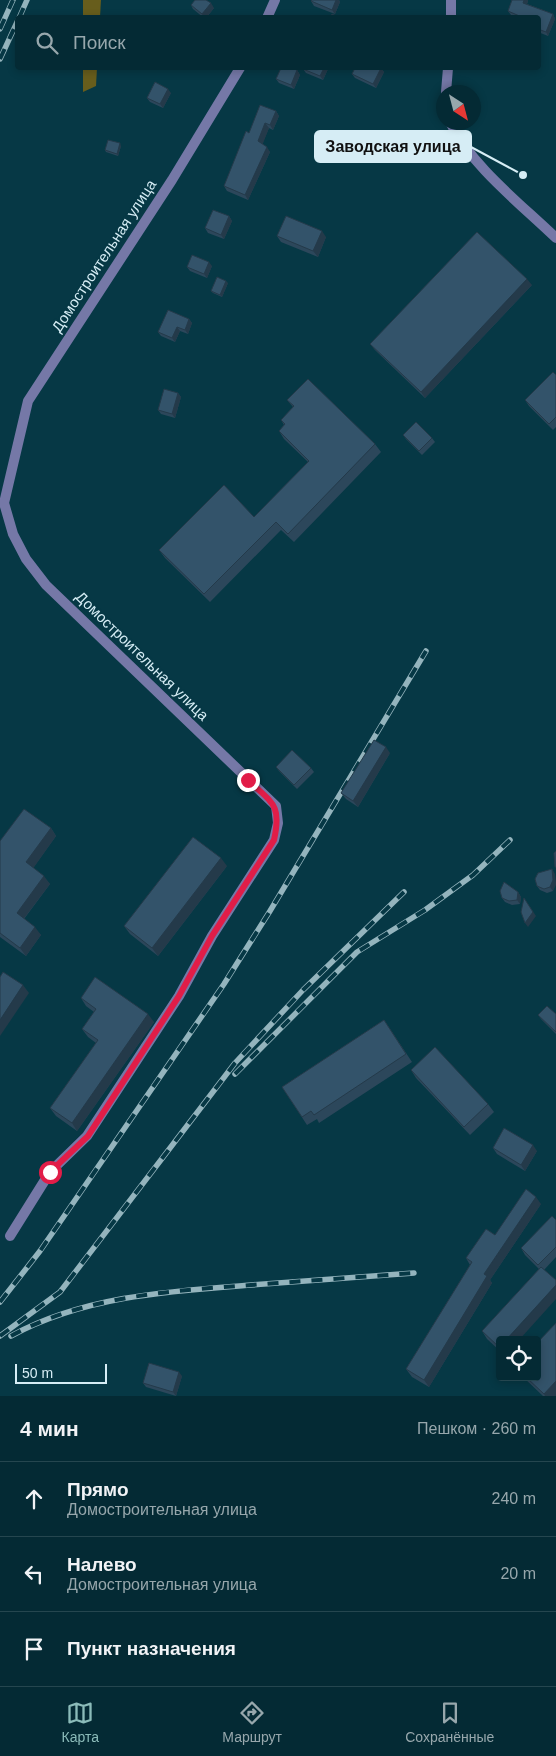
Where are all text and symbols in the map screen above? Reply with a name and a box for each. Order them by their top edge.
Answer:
search box [15,15,541,70]
icon: search [33,29,61,57]
text: Поиск [73,32,126,53]
north arrow [436,85,481,130]
callout: Заводская улица [315,131,471,162]
text: Заводская улица [325,138,461,155]
street label: Домостроительная улица [48,176,160,335]
street label: Домостроительная улица [72,588,213,724]
route end [237,769,260,792]
route start [39,1161,62,1184]
map controls [496,1336,541,1381]
button: locate [496,1336,541,1381]
scale bar [15,1361,108,1384]
text: 50 m [22,1365,53,1381]
text: 4 мин [20,1417,79,1440]
text: Пешком · 260 m [417,1420,536,1437]
text: Прямо [67,1479,129,1500]
icon: ahead [20,1485,48,1513]
text: 240 m [492,1490,536,1507]
text: Домостроительная улица [67,1501,257,1518]
text: Налево [67,1554,137,1575]
icon: left [20,1560,48,1588]
text: 20 m [500,1565,536,1582]
text: Домостроительная улица [67,1576,257,1593]
icon: arrive [20,1635,48,1663]
text: Пункт назначения [67,1638,236,1659]
tab: Карта [62,1699,99,1745]
tab: Маршрут [222,1699,282,1745]
tab: Сохранённые [405,1699,494,1745]

